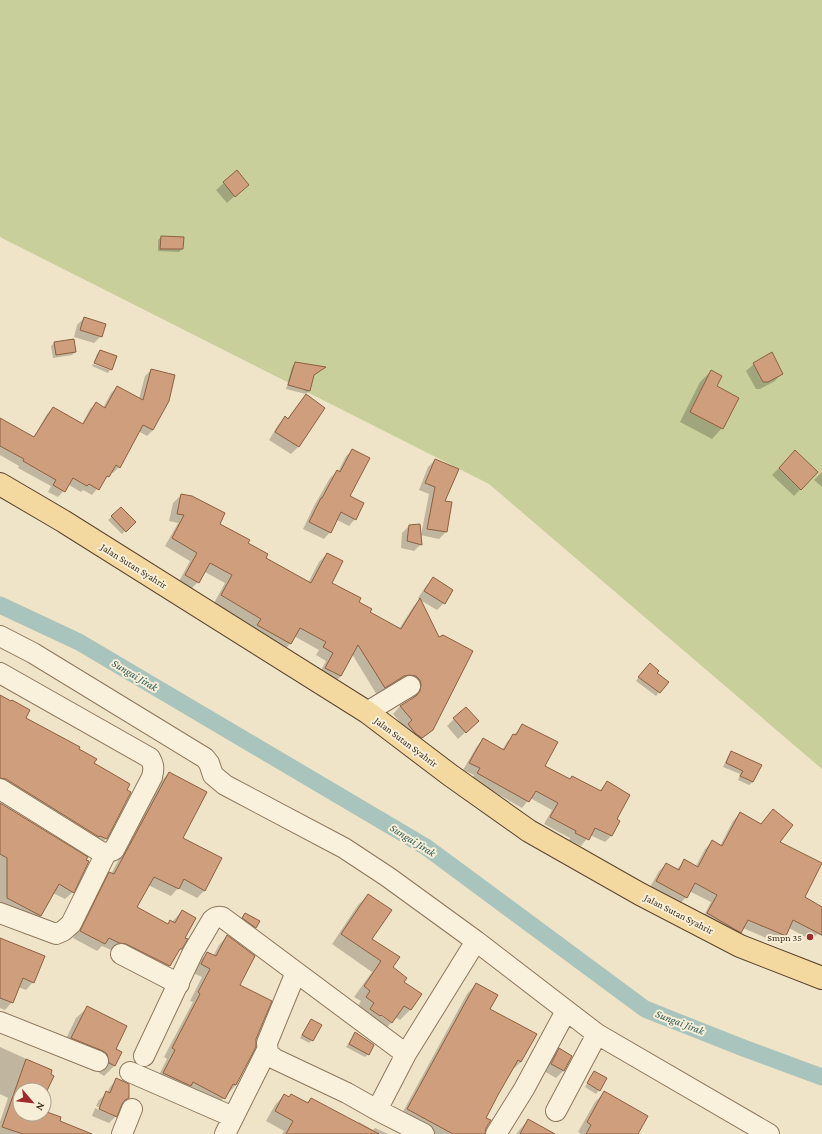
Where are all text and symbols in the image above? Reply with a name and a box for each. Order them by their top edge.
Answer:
street label: Jalan Sutan Syahrir [98,541,170,591]
water label: Sungai Jirak [110,657,161,695]
street label: Jalan Sutan Syahrir [372,714,440,770]
water label: Sungai Jirak [388,821,439,860]
street label: Jalan Sutan Syahrir [642,891,716,936]
place label: Smpn 35 [767,932,802,943]
marker: Smpn 35 [805,932,815,942]
water label: Sungai Jirak [654,1007,707,1038]
north arrow [12,1082,52,1122]
text: N [34,1101,48,1113]

